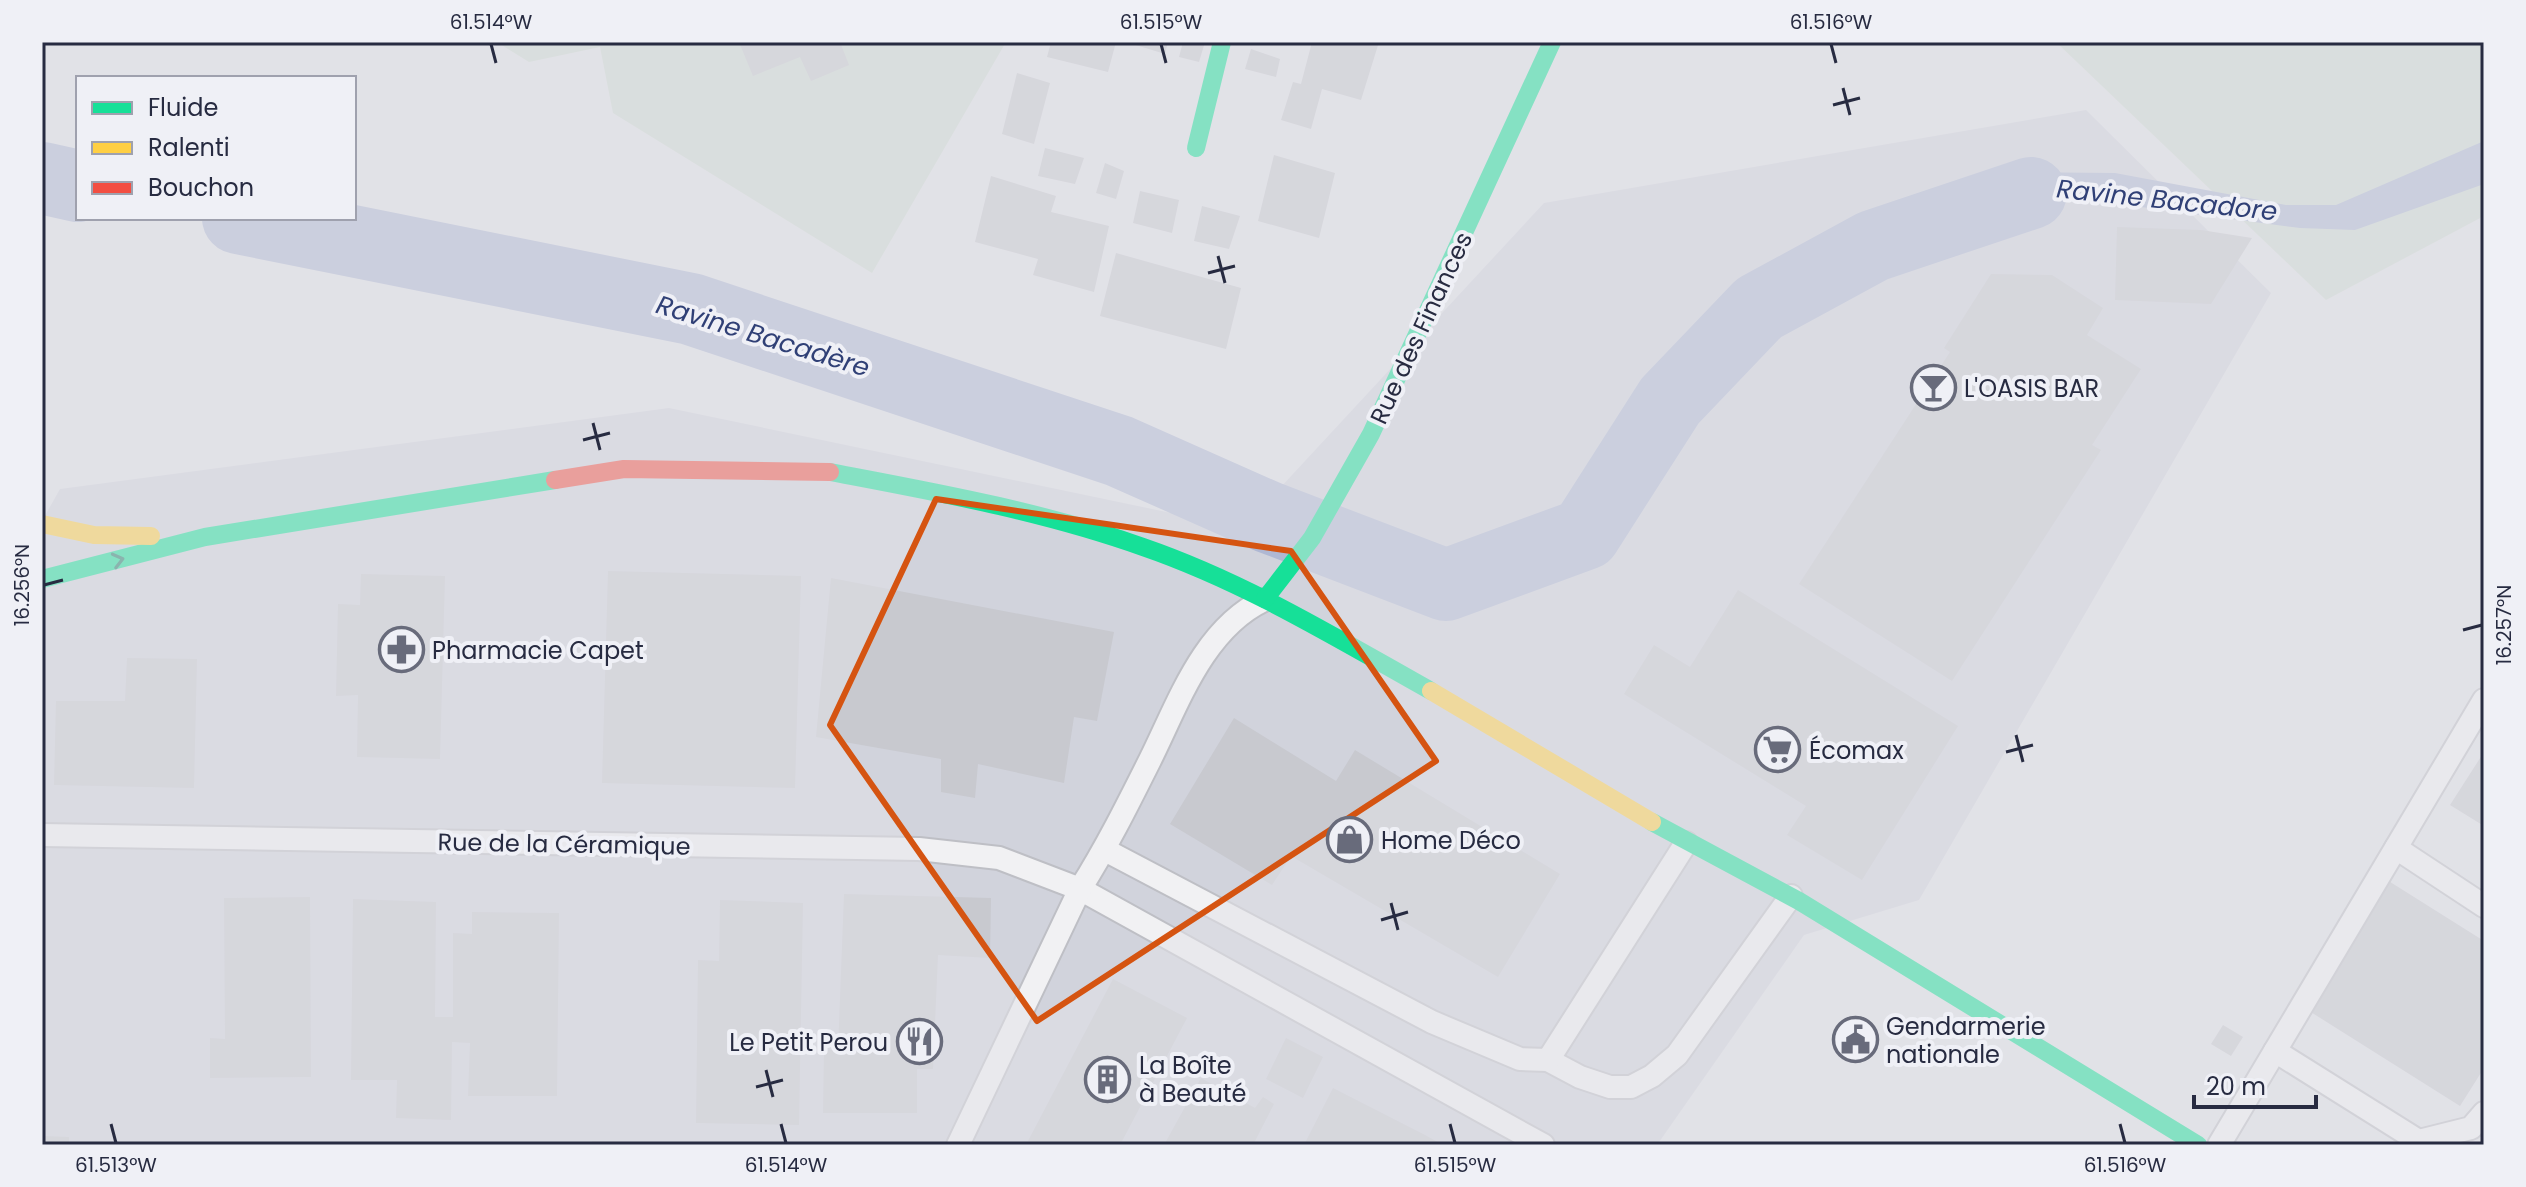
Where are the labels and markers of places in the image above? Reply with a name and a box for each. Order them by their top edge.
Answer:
bar icon: L'OASIS BAR [1909,364,1957,412]
place label: L'OASIS BAR [1964,372,2099,405]
pharmacy icon: Pharmacie Capet [377,626,425,674]
place label: Pharmacie Capet [432,634,644,667]
supermarket icon: Écomax [1754,726,1802,774]
place label: Écomax [1809,734,1904,767]
shop icon: Home Déco [1326,816,1374,864]
place label: Home Déco [1381,824,1521,857]
place label: Gendarmerie nationale [1886,1010,2046,1071]
public building icon: Gendarmerie nationale [1831,1016,1879,1064]
restaurant icon: Le Petit Perou [895,1018,943,1066]
place label: Le Petit Perou [729,1026,888,1059]
place label: La Boîte à Beauté [1139,1049,1246,1110]
building icon: La Boîte à Beauté [1084,1055,1132,1103]

